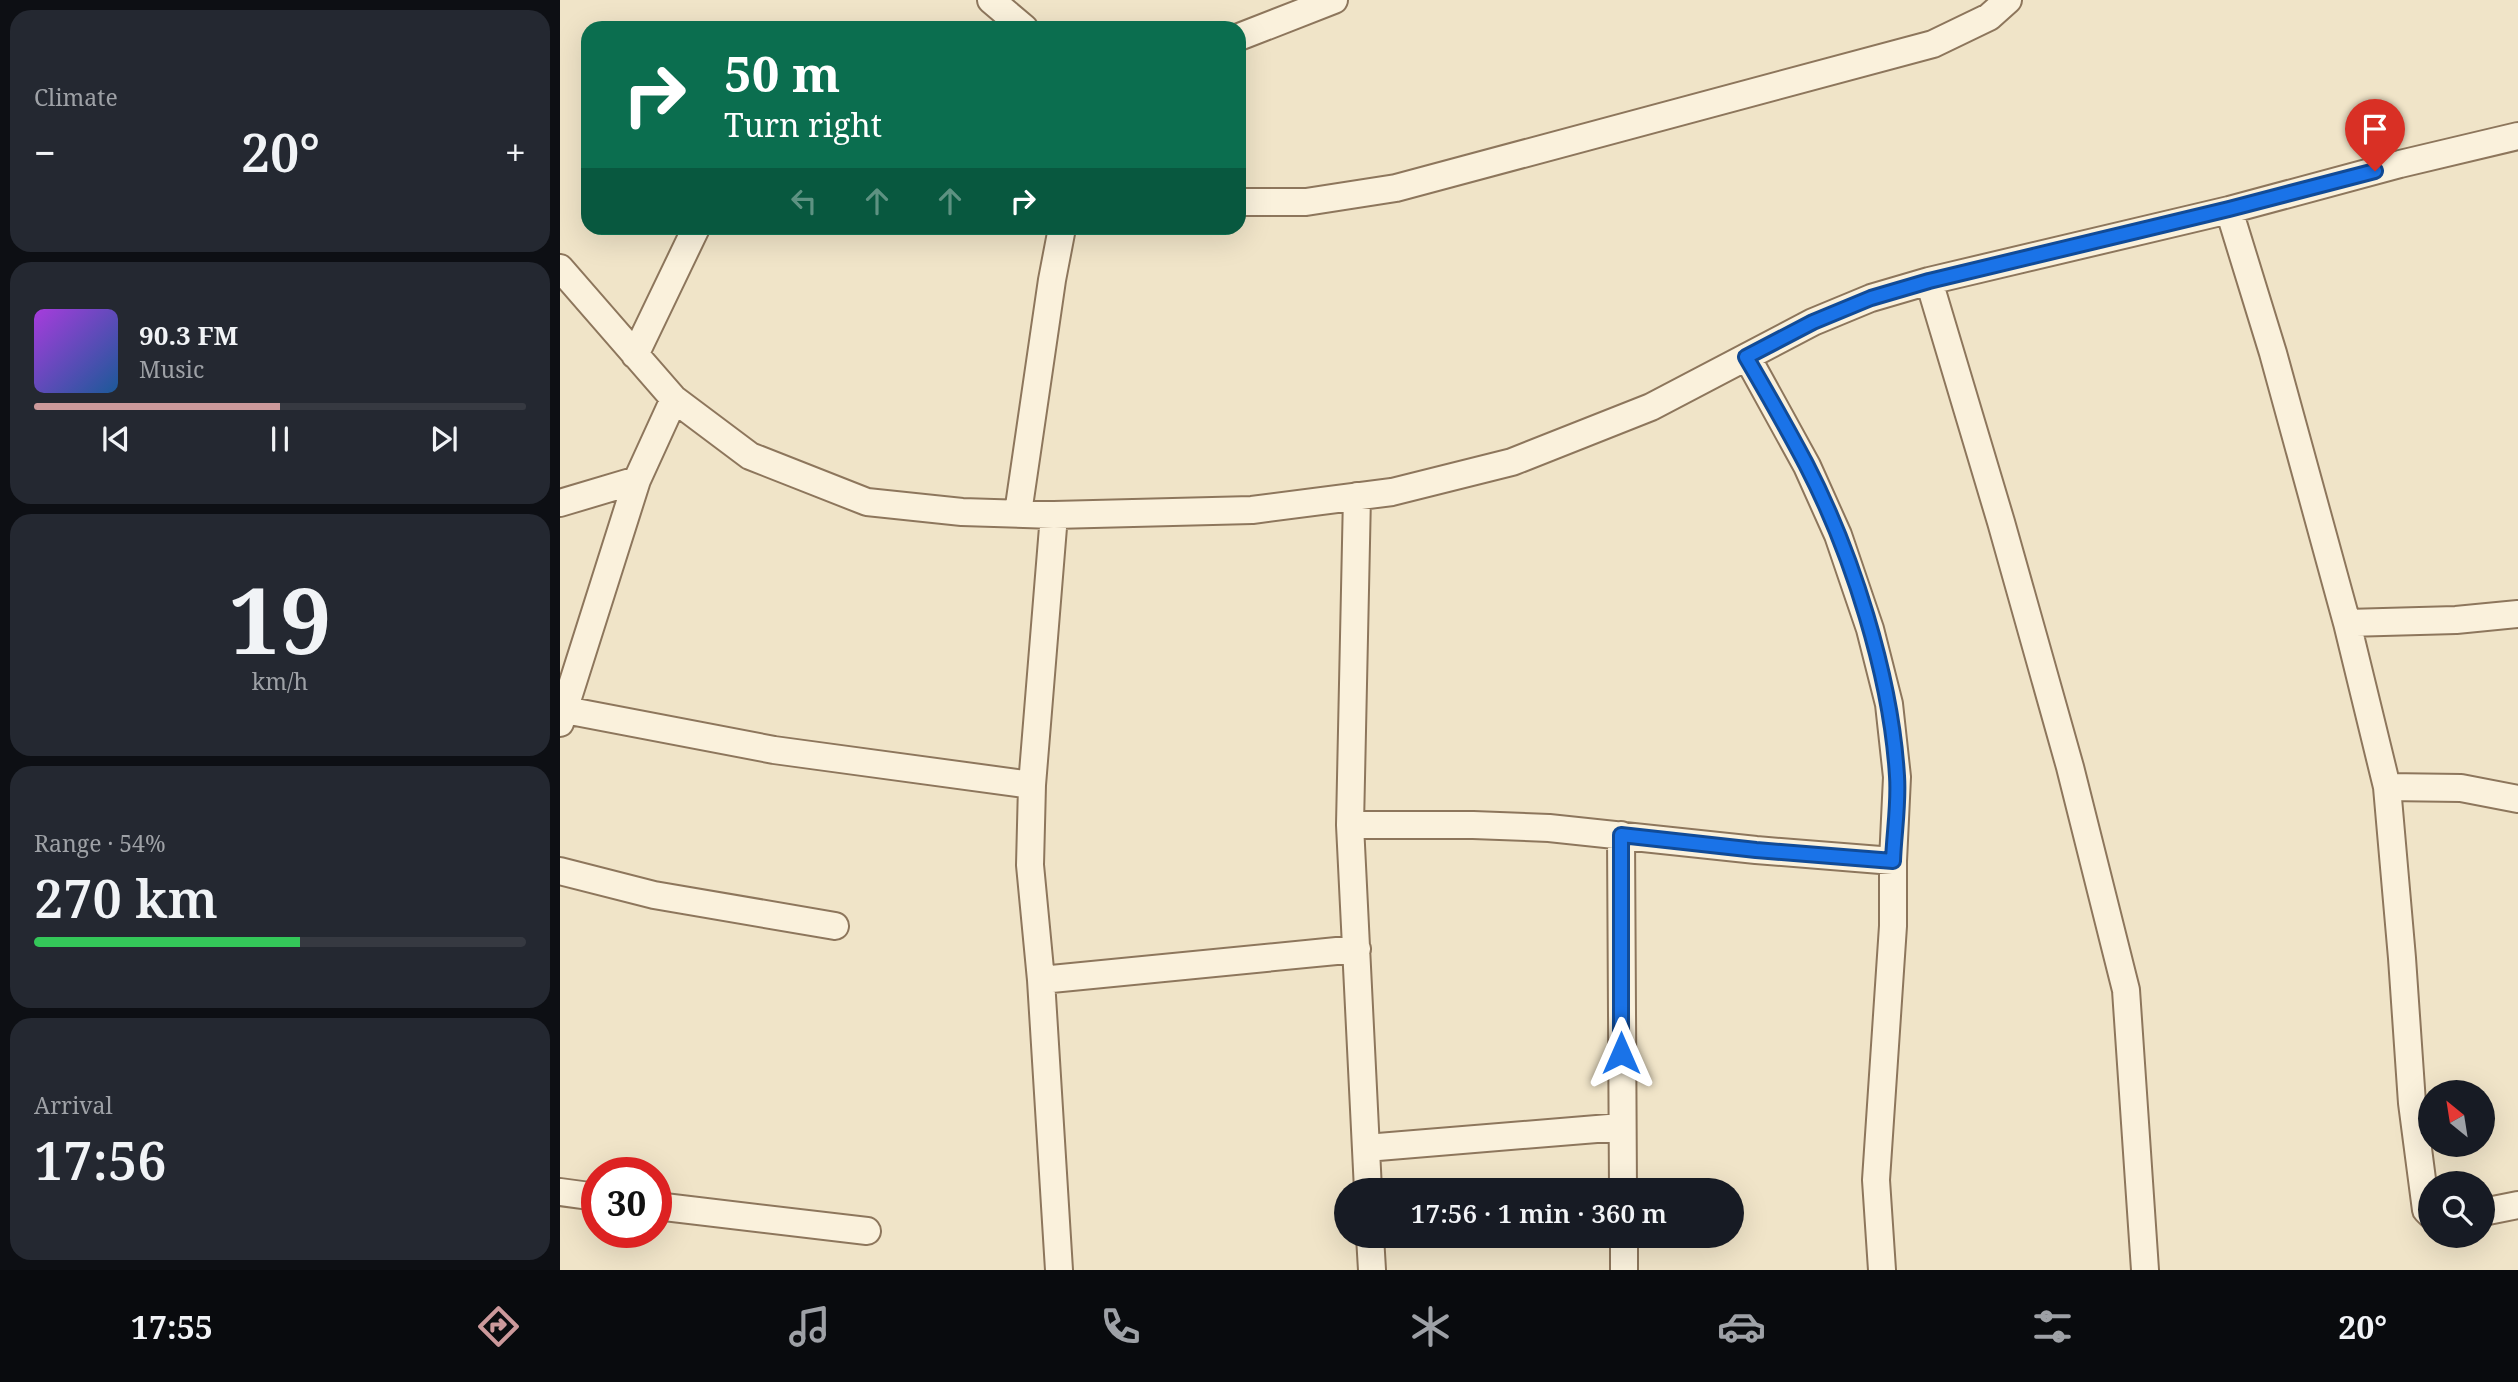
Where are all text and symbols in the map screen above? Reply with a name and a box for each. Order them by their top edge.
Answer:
text: 50 m [724,40,840,106]
icon: right [609,49,700,140]
text: Climate [34,81,118,113]
pin [2345,99,2405,171]
text: Turn right [724,103,882,146]
icon: arrive [2356,110,2394,148]
text: 20° [241,116,320,187]
text: − [34,126,56,178]
text: + [505,126,526,178]
icon: left [785,182,823,220]
icon: ahead [858,182,896,220]
icon: ahead [931,182,969,220]
icon: right [1004,182,1042,220]
text: 90.3 FM [139,317,238,353]
text: Music [139,353,204,385]
icon: previous [97,420,135,458]
icon: pause [261,420,299,458]
icon: next [425,420,463,458]
text: 19 [229,557,331,681]
text: km/h [252,665,308,697]
text: Range · 54% [34,827,166,859]
text: 270 km [34,862,218,933]
position arrow [1584,1016,1658,1090]
north arrow [2418,1080,2496,1157]
map controls [2418,1080,2495,1248]
text: Arrival [34,1089,113,1121]
text: 17:56 [34,1124,167,1195]
speed limit sign: 30 [581,1157,672,1248]
button: search [2418,1171,2495,1248]
text: 17:56 · 1 min · 360 m [1411,1195,1667,1231]
icon: directions [474,1302,523,1351]
icon: music [785,1302,834,1351]
icon: phone [1096,1302,1145,1351]
icon: climate [1406,1302,1455,1351]
icon: car [1717,1302,1766,1351]
icon: filters [2028,1302,2077,1351]
text: 17:55 [131,1305,213,1348]
text: 20° [2338,1305,2387,1348]

